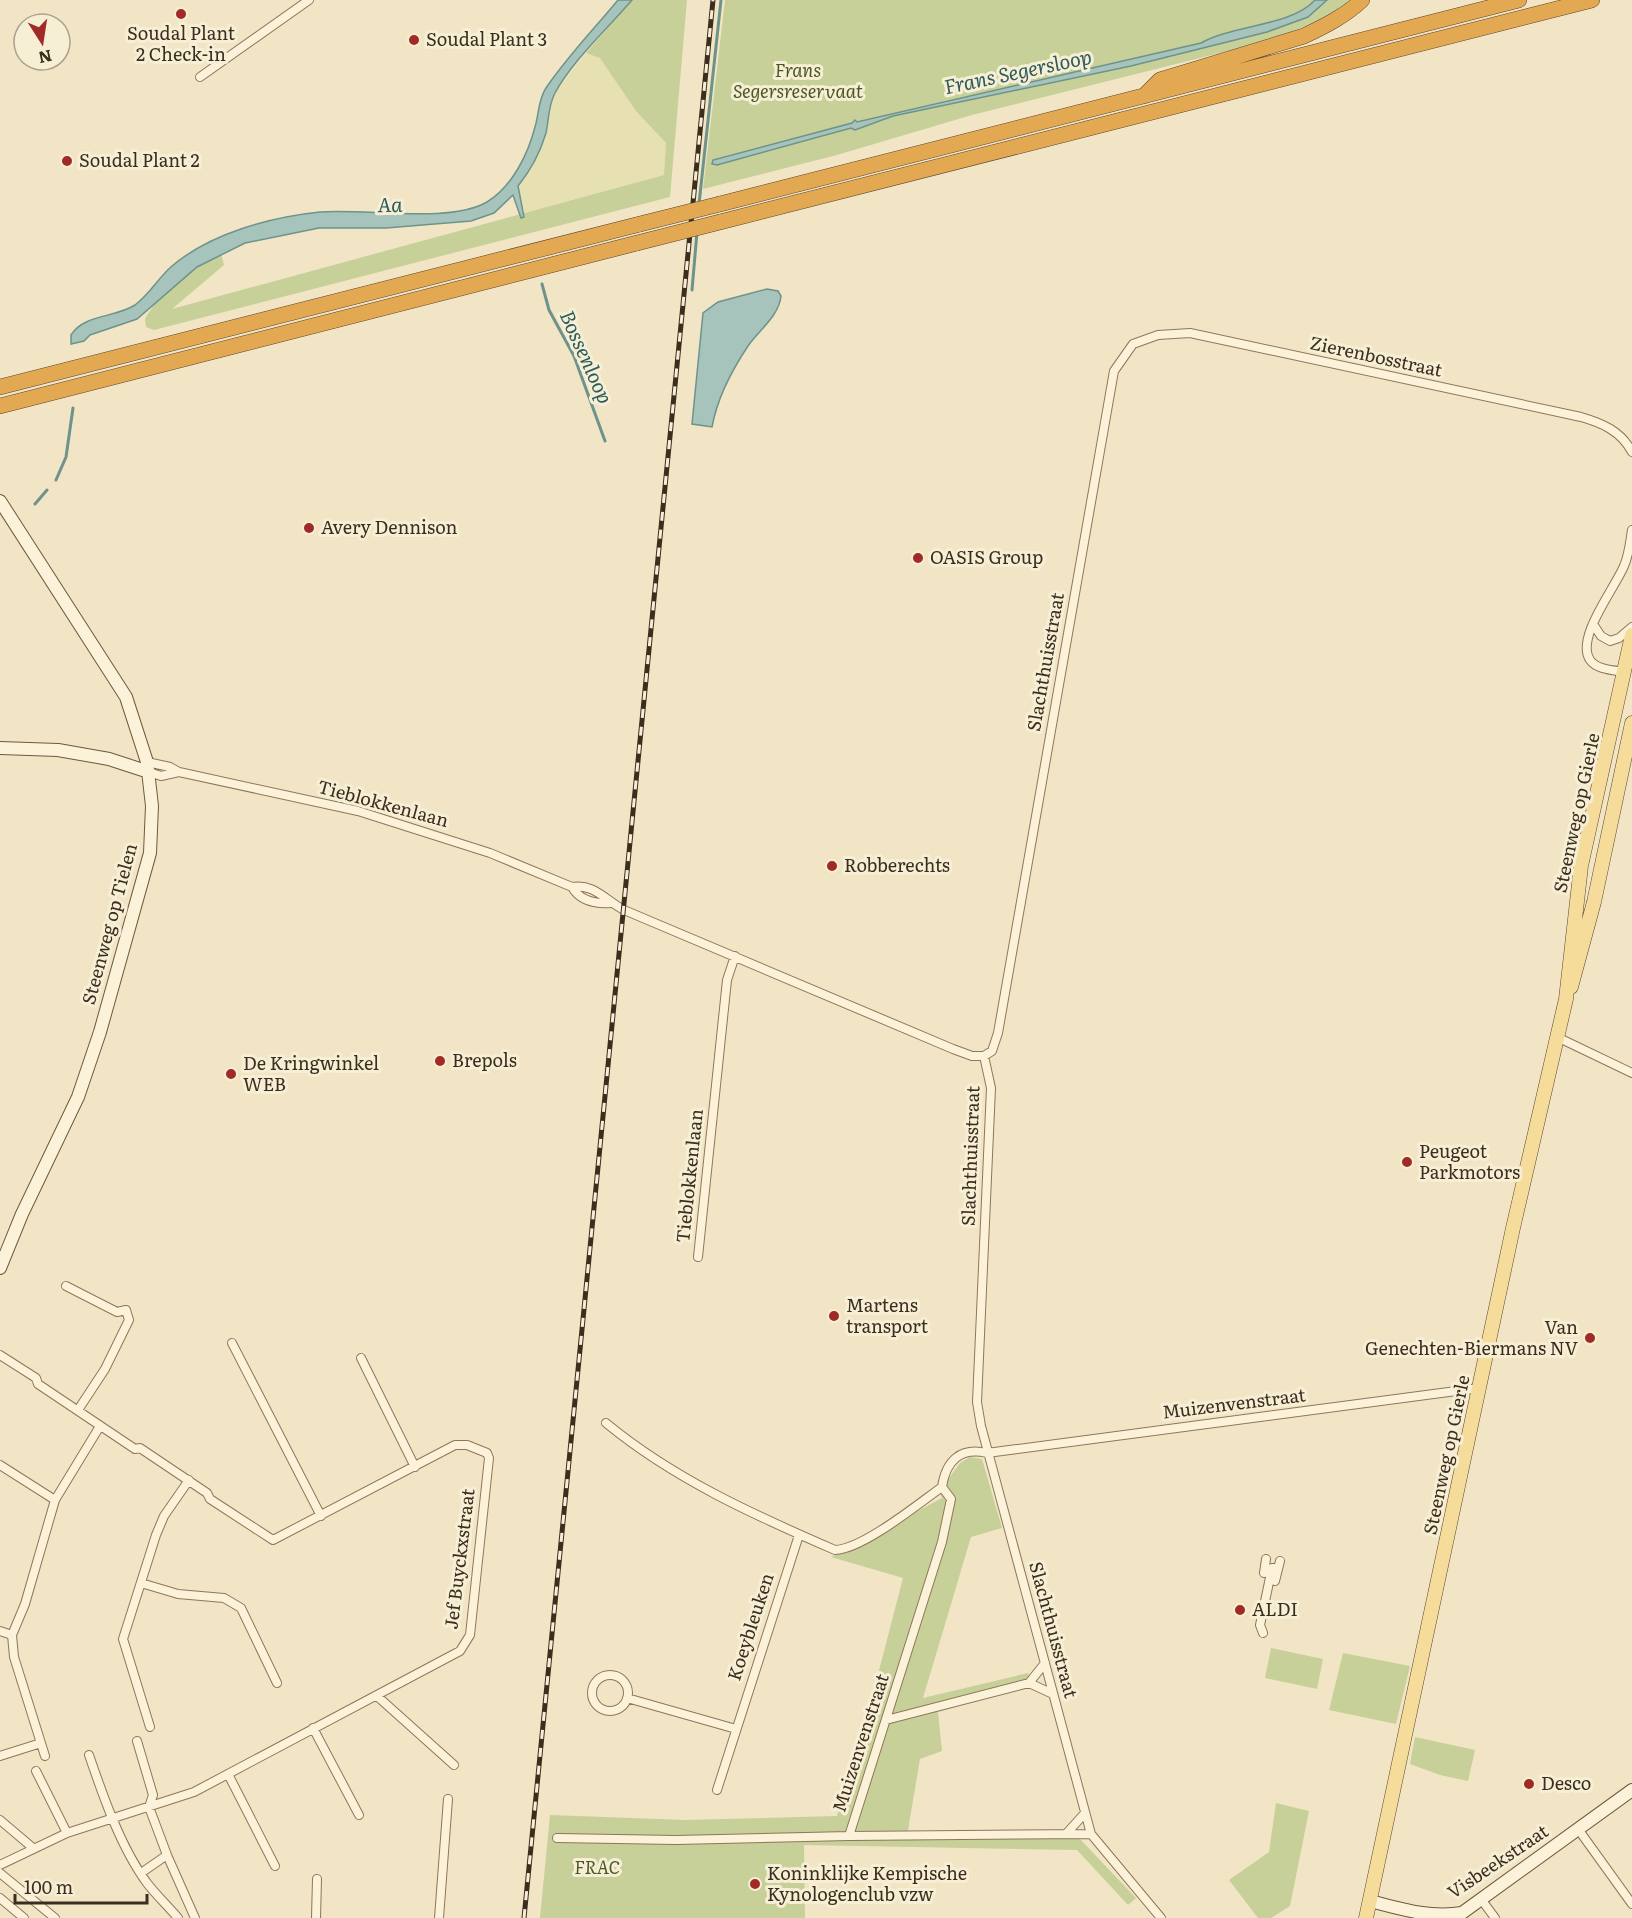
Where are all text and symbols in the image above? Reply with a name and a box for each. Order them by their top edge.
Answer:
marker: Soudal Plant 2 Check-in [174,7,188,21]
north arrow [12,12,72,72]
place label: Soudal Plant 2 Check-in [127,19,236,67]
place label: Soudal Plant 3 [426,25,547,52]
marker: Soudal Plant 3 [407,33,421,47]
water label: Frans Segersloop [941,40,1094,100]
text: N [36,45,54,71]
park label: Frans Segersreservaat [733,56,863,104]
place label: Soudal Plant 2 [79,146,200,173]
marker: Soudal Plant 2 [60,154,74,168]
water label: Aa [377,188,403,218]
water label: Bossenloop [554,305,622,408]
street label: Zierenbosstraat [1308,328,1446,383]
place label: Avery Dennison [321,513,458,540]
marker: Avery Dennison [302,521,316,535]
place label: OASIS Group [930,543,1043,570]
marker: OASIS Group [911,551,925,565]
street label: Slachthuisstraat [1019,590,1070,733]
street label: Steenweg op Gierle [1545,730,1606,895]
street label: Tieblokkenlaan [315,772,452,833]
street label: Steenweg op Tielen [74,840,143,1007]
place label: Robberechts [844,851,950,878]
marker: Robberechts [825,859,839,873]
place label: Brepols [452,1046,517,1073]
place label: De Kringwinkel WEB [243,1049,379,1097]
marker: Brepols [433,1054,447,1068]
marker: De Kringwinkel WEB [224,1067,238,1081]
street label: Slachthuisstraat [954,1085,985,1227]
street label: Tieblokkenlaan [668,1107,709,1244]
place label: Peugeot Parkmotors [1419,1137,1520,1185]
marker: Peugeot Parkmotors [1400,1155,1414,1169]
place label: Martens transport [846,1291,929,1339]
marker: Martens transport [827,1309,841,1323]
place label: Van Genechten-Biermans NV [1365,1313,1578,1361]
marker: Van Genechten-Biermans NV [1583,1331,1597,1345]
street label: Steenweg op Gierle [1415,1372,1476,1537]
street label: Muizenvenstraat [1161,1380,1308,1425]
street label: Jef Buyckxstraat [436,1486,481,1631]
street label: Slachthuisstraat [1023,1558,1086,1702]
street label: Koeybleuken [719,1569,780,1684]
place label: ALDI [1252,1595,1298,1622]
marker: ALDI [1233,1603,1247,1617]
street label: Muizenvenstraat [824,1669,895,1815]
place label: Desco [1541,1769,1591,1796]
marker: Desco [1522,1777,1536,1791]
street label: Visbeekstraat [1441,1817,1554,1905]
park label: FRAC [574,1853,620,1880]
place label: Koninklijke Kempische Kynologenclub vzw [767,1859,967,1907]
scale bar [15,1867,147,1905]
text: 100 m [24,1873,73,1900]
marker: Koninklijke Kempische Kynologenclub vzw [748,1877,762,1891]

